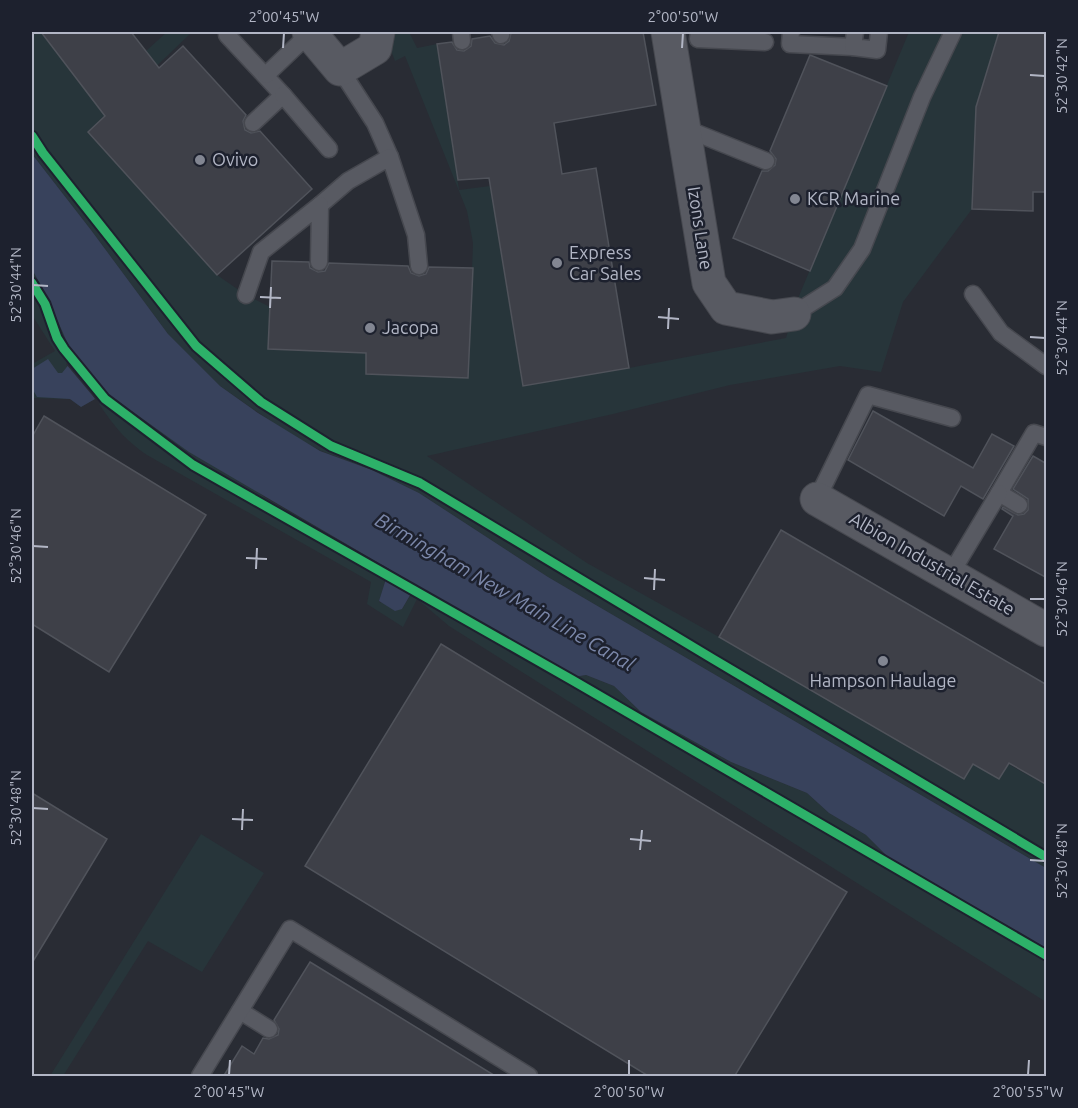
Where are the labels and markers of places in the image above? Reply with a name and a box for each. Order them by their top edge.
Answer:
place label: Ovivo [212,149,258,169]
marker: Ovivo [193,153,207,167]
place label: KCR Marine [807,188,900,208]
marker: KCR Marine [788,192,802,206]
place label: Express Car Sales [569,242,642,283]
marker: Express Car Sales [550,256,564,270]
place label: Jacopa [382,317,439,337]
marker: Jacopa [363,321,377,335]
marker: Hampson Haulage [876,654,890,668]
place label: Hampson Haulage [810,670,956,690]

